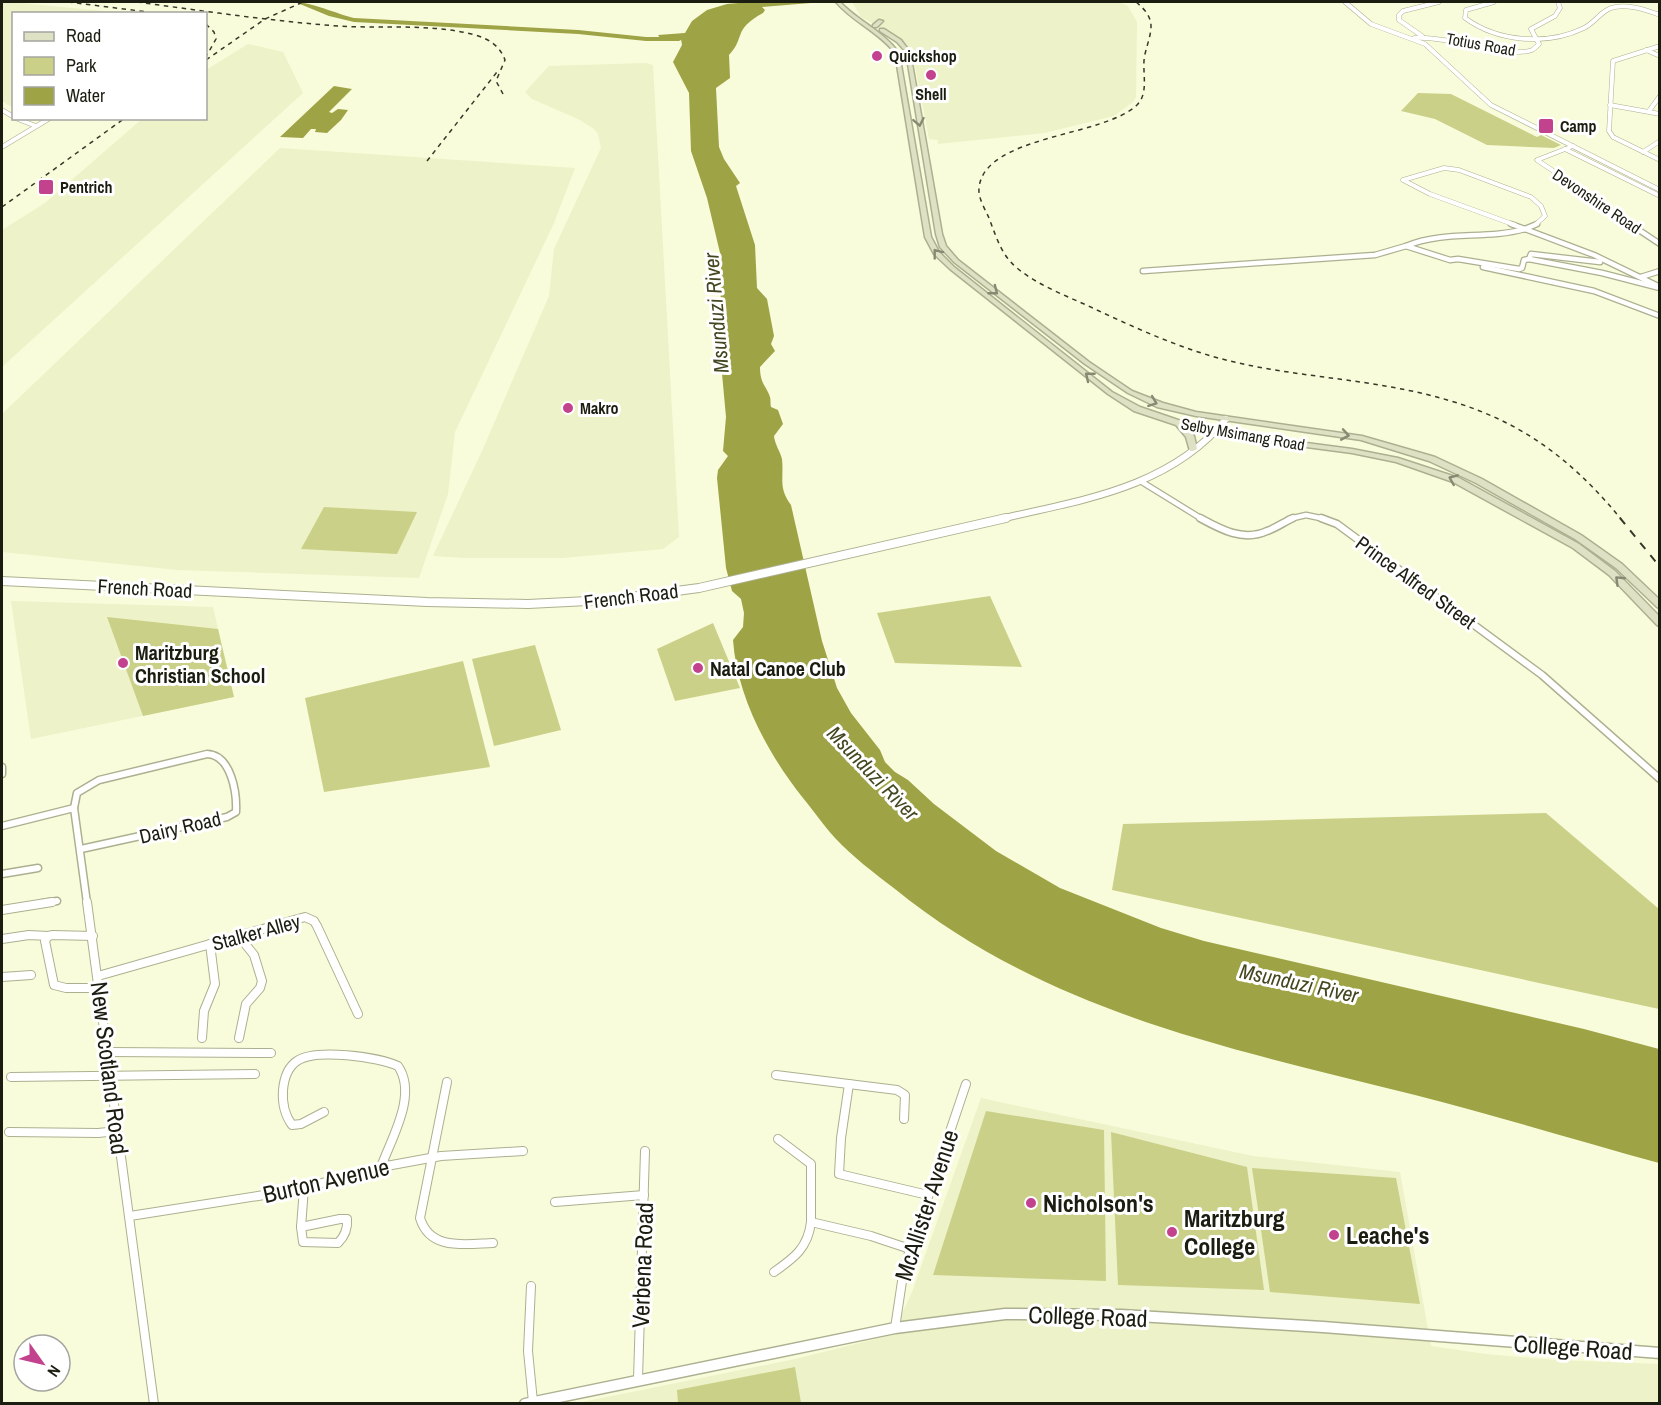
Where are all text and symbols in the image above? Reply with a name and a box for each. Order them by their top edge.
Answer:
legend [12,12,207,120]
text: Road [66,23,101,48]
street label: Totius Road [1445,27,1517,61]
place label: Quickshop [889,45,957,67]
marker: Quickshop [870,49,884,63]
text: Park [66,53,97,78]
marker: Shell [924,68,938,82]
text: Water [66,83,105,108]
place label: Shell [915,83,947,105]
place label: Camp [1560,115,1596,137]
one-way arrow [912,117,925,127]
marker: Camp [1537,117,1555,135]
street label: Devonshire Road [1549,163,1645,239]
place label: Pentrich [60,176,113,198]
marker: Pentrich [37,178,55,196]
one-way arrow [934,249,945,260]
water label: Msunduzi River [696,250,736,374]
one-way arrow [987,283,998,294]
one-way arrow [1084,372,1095,383]
one-way arrow [1147,395,1158,407]
place label: Makro [580,397,619,419]
marker: Makro [561,401,575,415]
street label: Selby Msimang Road [1179,412,1307,456]
one-way arrow [1339,428,1349,441]
one-way arrow [1449,474,1460,486]
street label: Prince Alfred Street [1351,529,1482,635]
street label: French Road [97,572,193,604]
one-way arrow [1616,576,1626,587]
street label: French Road [582,577,680,615]
place label: Maritzburg Christian School [135,639,265,689]
place label: Natal Canoe Club [710,655,846,682]
marker: Maritzburg Christian School [116,656,130,670]
marker: Natal Canoe Club [691,661,705,675]
water label: Msunduzi River [821,720,926,827]
street label: Dairy Road [137,805,223,849]
street label: Stalker Alley [209,907,304,957]
water label: Msunduzi River [1237,956,1362,1010]
street label: New Scotland Road [84,980,136,1156]
street label: McAllister Avenue [886,1125,966,1285]
street label: Burton Avenue [260,1150,392,1210]
place label: Nicholson's [1043,1187,1154,1219]
marker: Nicholson's [1024,1196,1038,1210]
street label: Verbena Road [624,1202,660,1328]
place label: Maritzburg College [1184,1202,1285,1262]
place label: Leache's [1346,1219,1430,1251]
marker: Maritzburg College [1165,1225,1179,1239]
marker: Leache's [1327,1228,1341,1242]
street label: College Road [1028,1298,1148,1334]
street label: College Road [1512,1327,1634,1367]
north arrow [12,1333,72,1393]
text: N [43,1361,66,1381]

